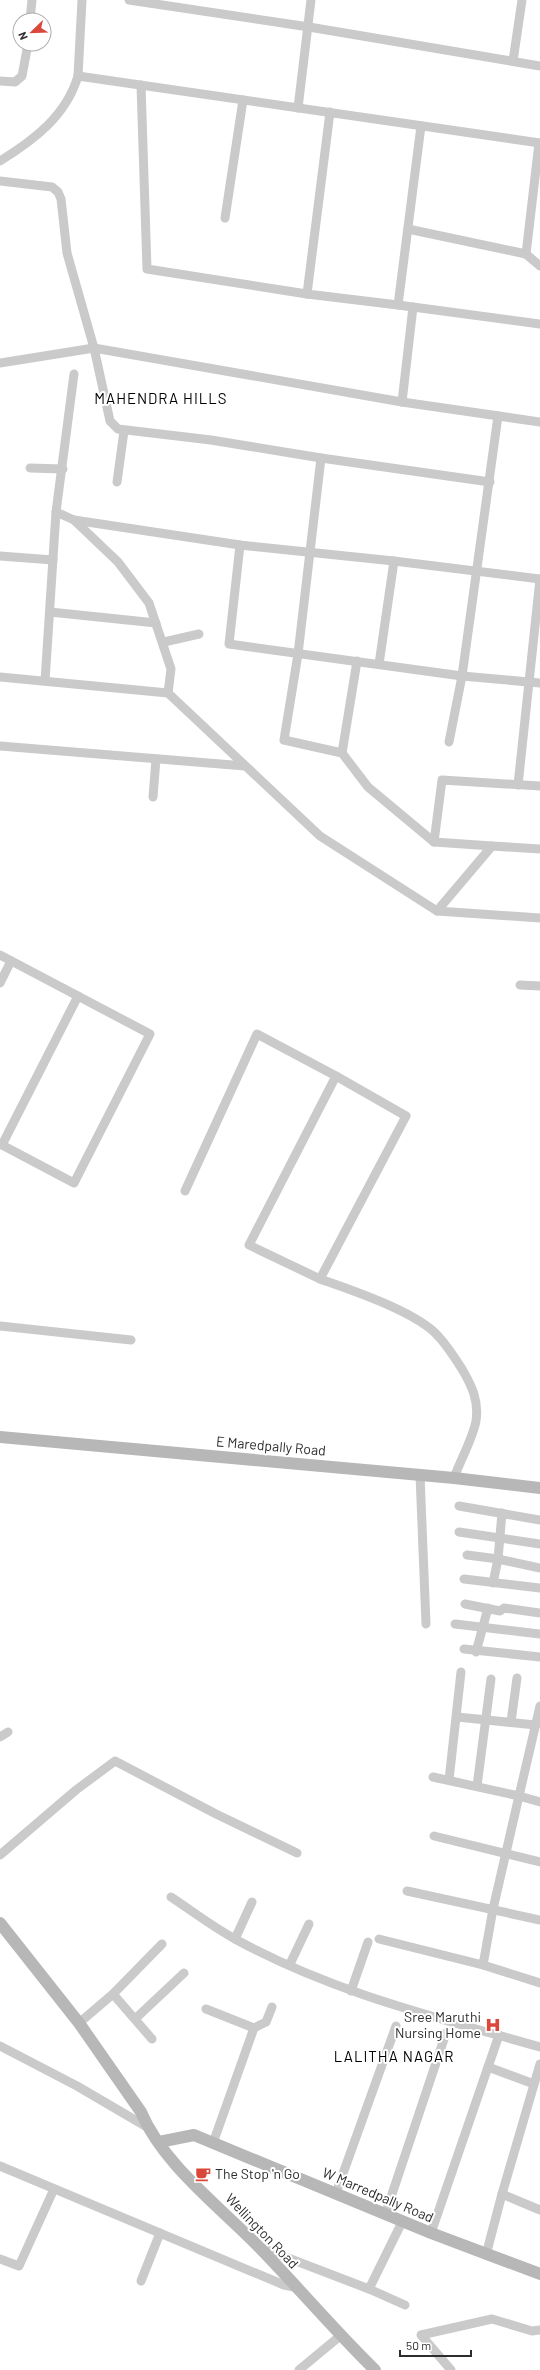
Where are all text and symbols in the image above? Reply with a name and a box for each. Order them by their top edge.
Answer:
north arrow [12,12,52,52]
text: N [15,30,30,42]
district label: MAHENDRA HILLS [94,389,228,407]
street label: E Maredpally Road [215,1432,327,1459]
place label: Sree Maruthi Nursing Home [395,2008,481,2041]
hospital icon: Sree Maruthi Nursing Home [484,2016,502,2034]
district label: LALITHA NAGAR [334,2047,454,2065]
street label: W Marredpally Road [320,2163,436,2226]
cafe icon: The Stop 'n Go [194,2165,212,2183]
place label: The Stop 'n Go [215,2165,300,2182]
street label: Wellington Road [222,2190,302,2272]
scale bar [400,2332,471,2358]
text: 50 m [406,2338,431,2352]

